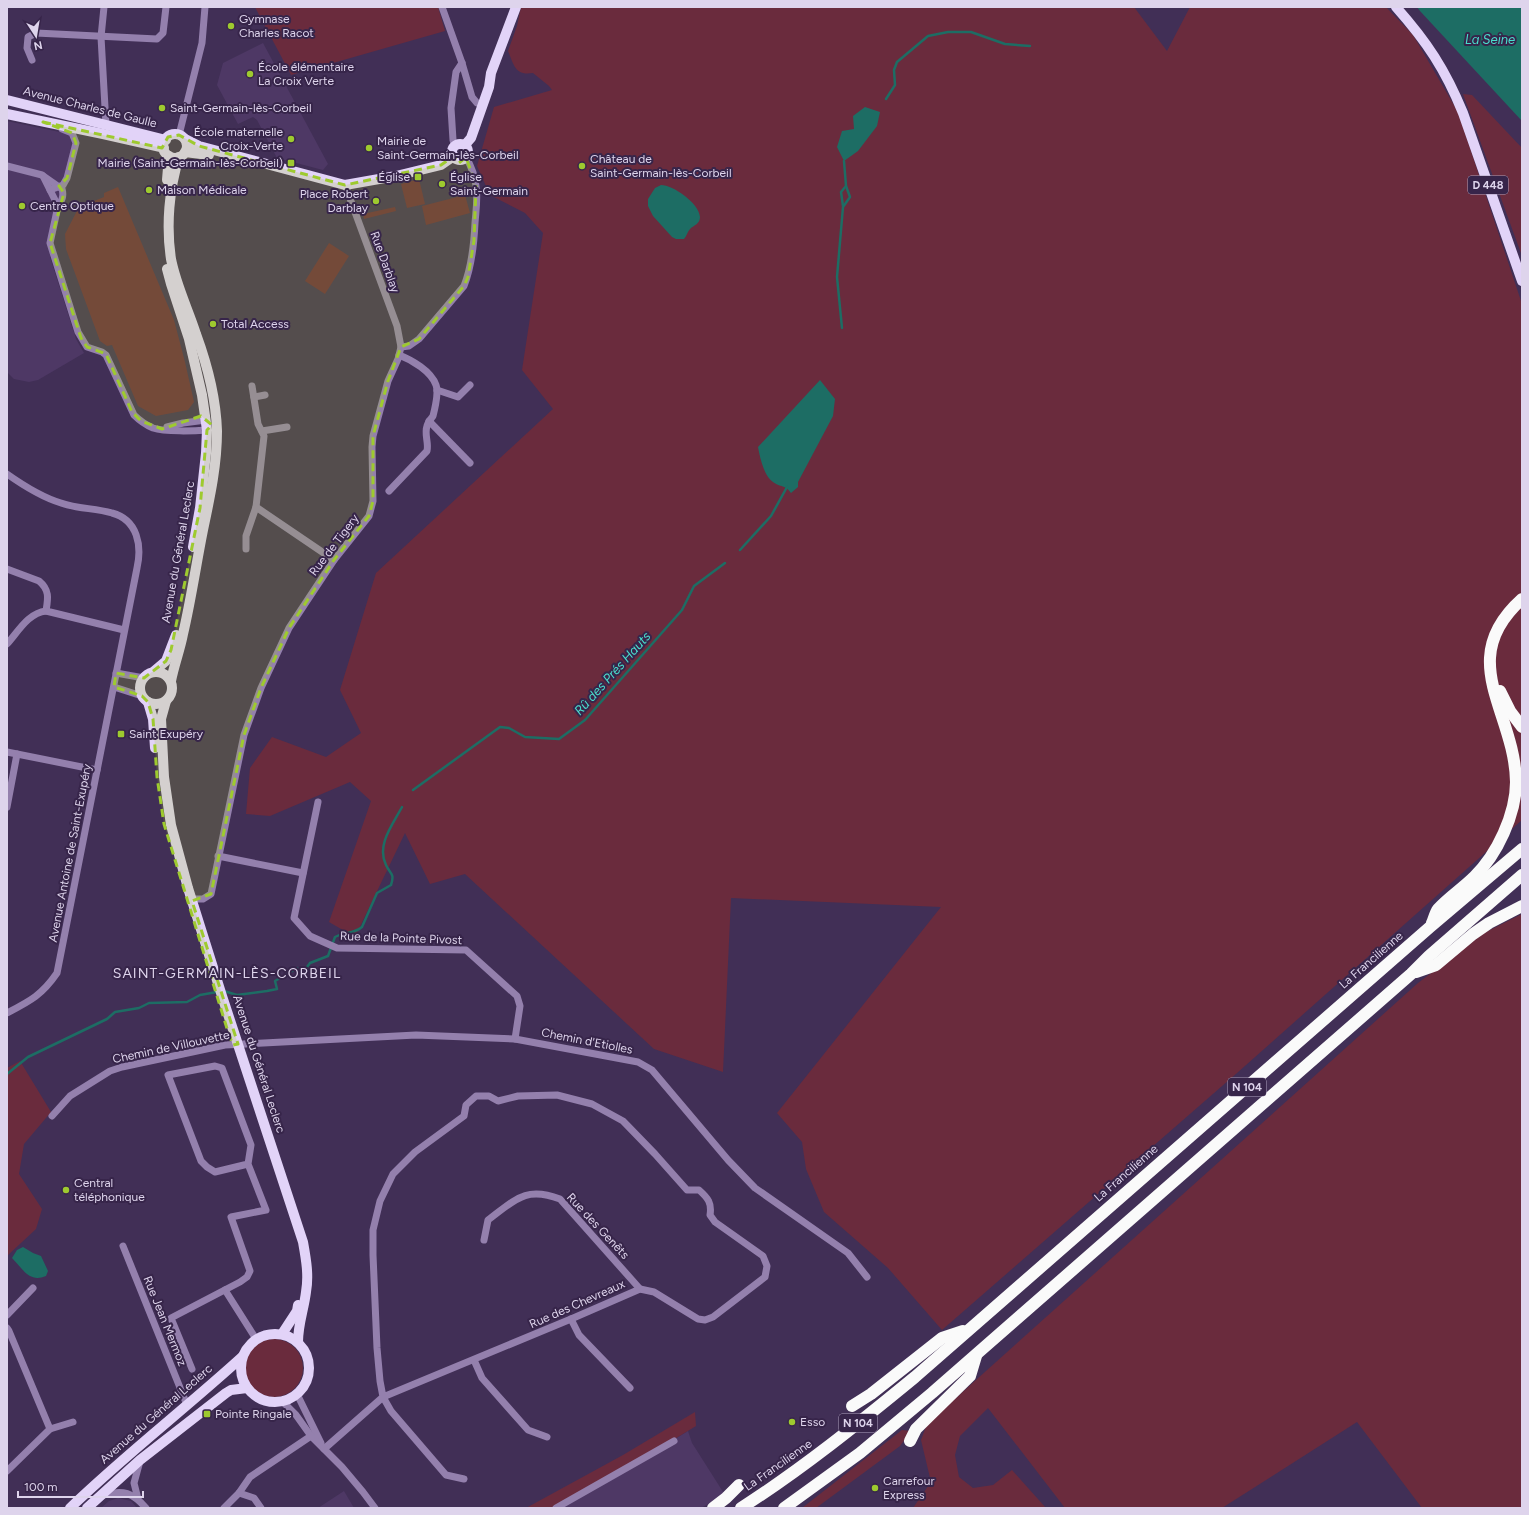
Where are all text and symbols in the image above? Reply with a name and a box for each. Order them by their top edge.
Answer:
place label: Gymnase Charles Racot [239,12,314,40]
north arrow [16,16,56,56]
marker: Gymnase Charles Racot [226,21,236,31]
water label: La Seine [1465,32,1515,47]
text: N [32,38,43,53]
place label: École élémentaire La Croix Verte [258,60,354,88]
marker: École élémentaire La Croix Verte [245,69,255,79]
street label: Avenue Charles de Gaulle [22,84,159,130]
place label: Saint-Germain-lès-Corbeil [170,101,312,115]
marker: Saint-Germain-lès-Corbeil [157,103,167,113]
place label: École maternelle Croix-Verte [194,125,283,153]
marker: École maternelle Croix-Verte [286,134,296,144]
place label: Mairie de Saint-Germain-lès-Corbeil [377,134,519,162]
marker: Mairie de Saint-Germain-lès-Corbeil [364,143,374,153]
place label: Château de Saint-Germain-lès-Corbeil [590,152,732,180]
place label: Mairie (Saint-Germain-lès-Corbeil) [98,156,283,170]
marker: Mairie (Saint-Germain-lès-Corbeil) [286,158,296,168]
marker: Château de Saint-Germain-lès-Corbeil [577,161,587,171]
place label: Église [378,170,410,184]
place label: Église Saint-Germain [450,170,528,198]
marker: Église [413,172,423,182]
road number: D 448 [1468,176,1508,194]
marker: Église Saint-Germain [437,179,447,189]
place label: Maison Médicale [157,183,247,197]
marker: Maison Médicale [144,185,154,195]
place label: Place Robert Darblay [300,187,369,215]
marker: Place Robert Darblay [371,196,381,206]
place label: Centre Optique [30,199,114,213]
marker: Centre Optique [17,201,27,211]
street label: Rue Darblay [367,229,403,295]
place label: Total Access [221,317,289,331]
marker: Total Access [208,319,218,329]
street label: Avenue du Général Leclerc [159,479,197,624]
street label: Rue de Tigery [306,511,362,579]
water label: Rû des Prés Hauts [571,629,654,718]
place label: Saint Exupéry [129,727,204,741]
marker: Saint Exupéry [116,729,126,739]
street label: Avenue Antoine de Saint-Exupéry [46,762,94,943]
street label: La Francilienne [1336,928,1406,991]
street label: Rue de la Pointe Pivost [340,929,463,947]
district label: SAINT-GERMAIN-LÈS-CORBEIL [113,965,341,982]
street label: Avenue du Général Leclerc [230,993,288,1135]
street label: Chemin d'Etiolles [540,1025,634,1057]
street label: Chemin de Villouvette [111,1028,231,1066]
road number: N 104 [1228,1078,1266,1096]
street label: La Francilienne [1091,1141,1161,1204]
place label: Central téléphonique [74,1176,145,1204]
marker: Central téléphonique [61,1185,71,1195]
street label: Rue des Genêts [564,1190,632,1262]
street label: Rue Jean Mermoz [141,1274,190,1368]
street label: Rue des Chevreaux [527,1277,627,1331]
street label: Avenue du Général Leclerc [97,1361,215,1467]
place label: Pointe Ringale [215,1407,292,1421]
marker: Pointe Ringale [202,1409,212,1419]
road number: N 104 [839,1414,877,1432]
place label: Esso [800,1415,825,1429]
marker: Esso [787,1417,797,1427]
street label: La Francilienne [741,1436,815,1494]
scale bar [18,1473,143,1499]
place label: Carrefour Express [883,1474,935,1502]
text: 100 m [24,1480,58,1494]
marker: Carrefour Express [870,1483,880,1493]

